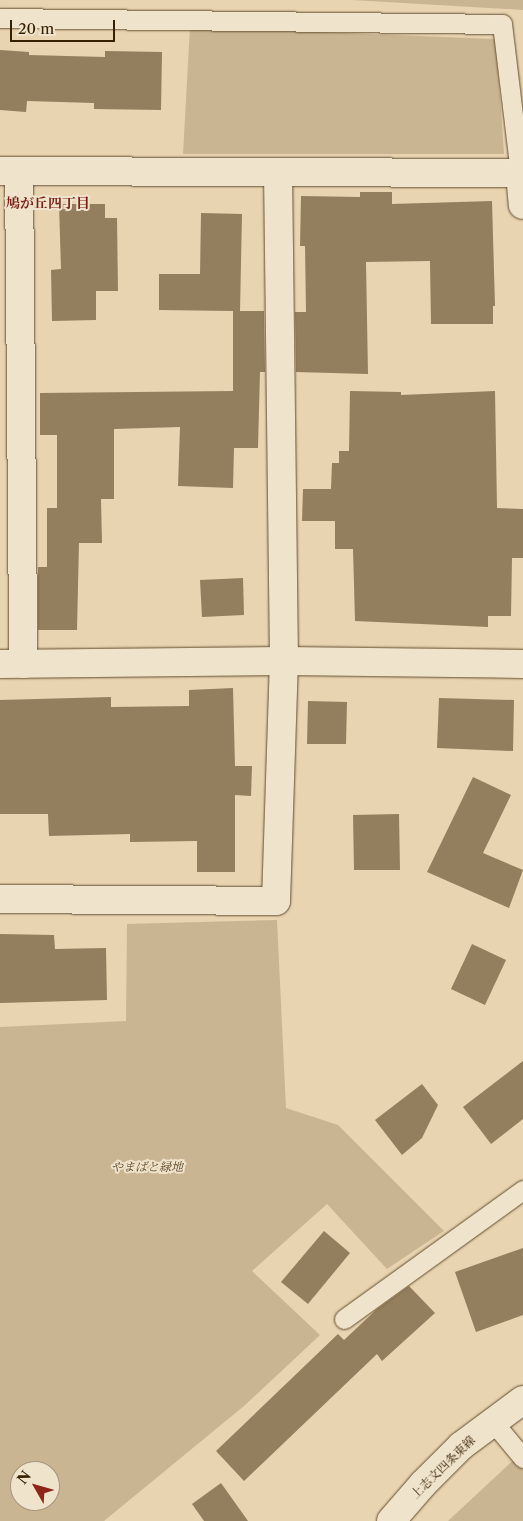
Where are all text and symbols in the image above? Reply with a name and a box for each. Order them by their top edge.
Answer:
scale bar [12,10,118,42]
text: 20 m [18,19,54,38]
district label: 鳩が丘四丁目 [6,195,90,211]
park label: やまばと緑地 [111,1160,183,1174]
street label: 上志文四条東線 [408,1433,478,1501]
north arrow [10,1461,60,1511]
text: N [13,1467,35,1488]

